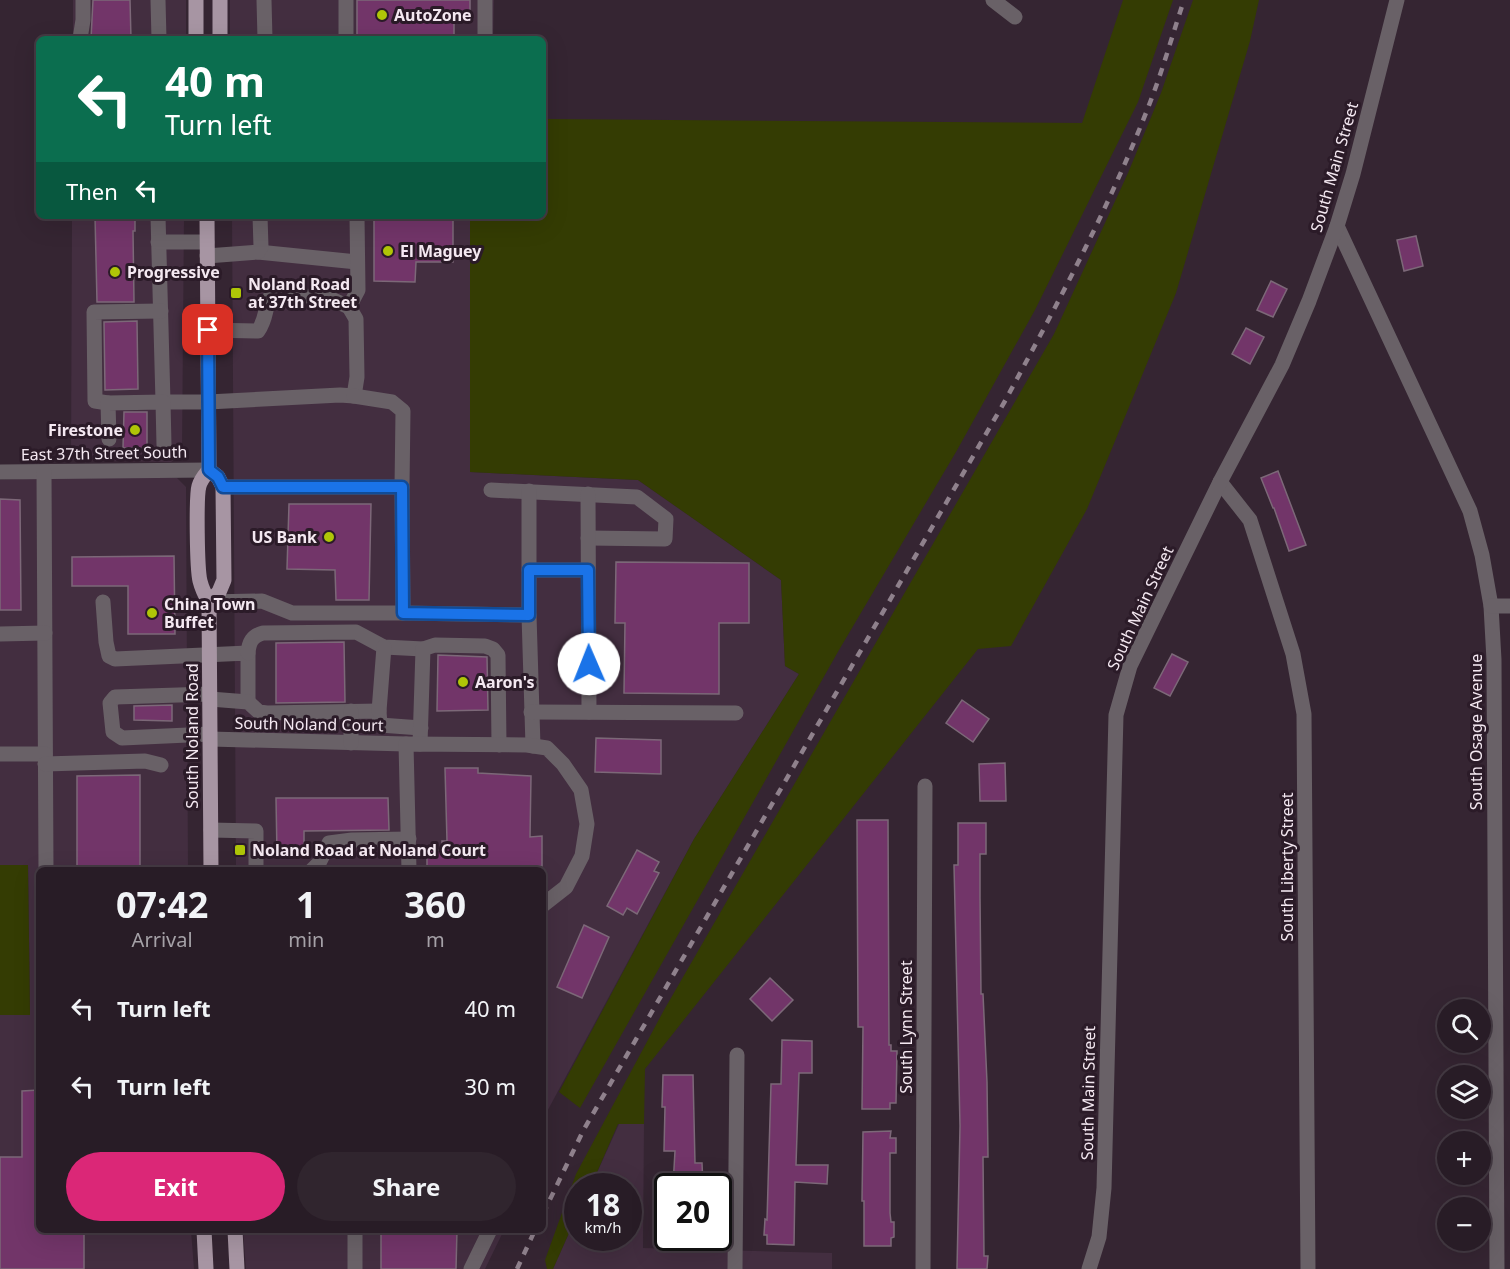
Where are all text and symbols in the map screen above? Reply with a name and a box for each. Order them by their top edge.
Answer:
place label: AutoZone [394,4,472,26]
marker: AutoZone [375,8,389,22]
text: 40 m [165,52,265,109]
icon: left [66,60,144,138]
street label: South Main Street [1305,99,1363,235]
text: Turn left [165,106,271,143]
icon: left [130,174,163,207]
text: Then [66,176,118,206]
place label: El Maguey [400,240,482,262]
marker: El Maguey [381,244,395,258]
place label: Progressive [127,261,220,283]
marker: Progressive [108,265,122,279]
place label: Noland Road at 37th Street [248,273,357,313]
marker: Noland Road at 37th Street [229,286,243,300]
pin [182,304,233,355]
icon: arrive [191,313,224,346]
place label: Firestone [48,419,123,441]
marker: Firestone [128,423,142,437]
street label: East 37th Street South [21,441,187,465]
place label: US Bank [251,526,317,548]
marker: US Bank [322,530,336,544]
street label: South Main Street [1102,542,1178,674]
place label: China Town Buffet [164,593,256,633]
marker: China Town Buffet [145,606,159,620]
position arrow [557,632,621,696]
street label: South Osage Avenue [1465,654,1487,810]
street label: South Noland Road [181,663,203,809]
place label: Aaron's [475,671,535,693]
marker: Aaron's [456,675,470,689]
street label: South Noland Court [234,712,384,736]
street label: South Liberty Street [1276,792,1298,941]
place label: Noland Road at Noland Court [252,839,486,861]
marker: Noland Road at Noland Court [233,843,247,857]
text: 07:42 [116,880,208,929]
text: 1 [296,880,317,929]
text: 360 [404,880,466,929]
text: Arrival [132,926,193,953]
text: min [288,926,324,953]
text: m [426,926,445,953]
street label: South Lynn Street [895,960,917,1094]
icon: left [66,992,99,1025]
text: Turn left [117,993,211,1023]
text: 40 m [465,993,516,1023]
map controls [1437,999,1491,1251]
button: search [1437,999,1491,1053]
street label: South Main Street [1076,1025,1100,1160]
button: layers [1437,1065,1491,1119]
icon: left [66,1070,99,1103]
text: Turn left [117,1071,211,1101]
text: 30 m [465,1071,516,1101]
button: + [1437,1131,1491,1185]
button: Exit [66,1152,285,1221]
button: Share [297,1152,516,1221]
speed limit sign: 20 [654,1173,732,1251]
text: 18 [586,1184,620,1225]
button: − [1437,1197,1491,1251]
text: km/h [585,1217,621,1237]

